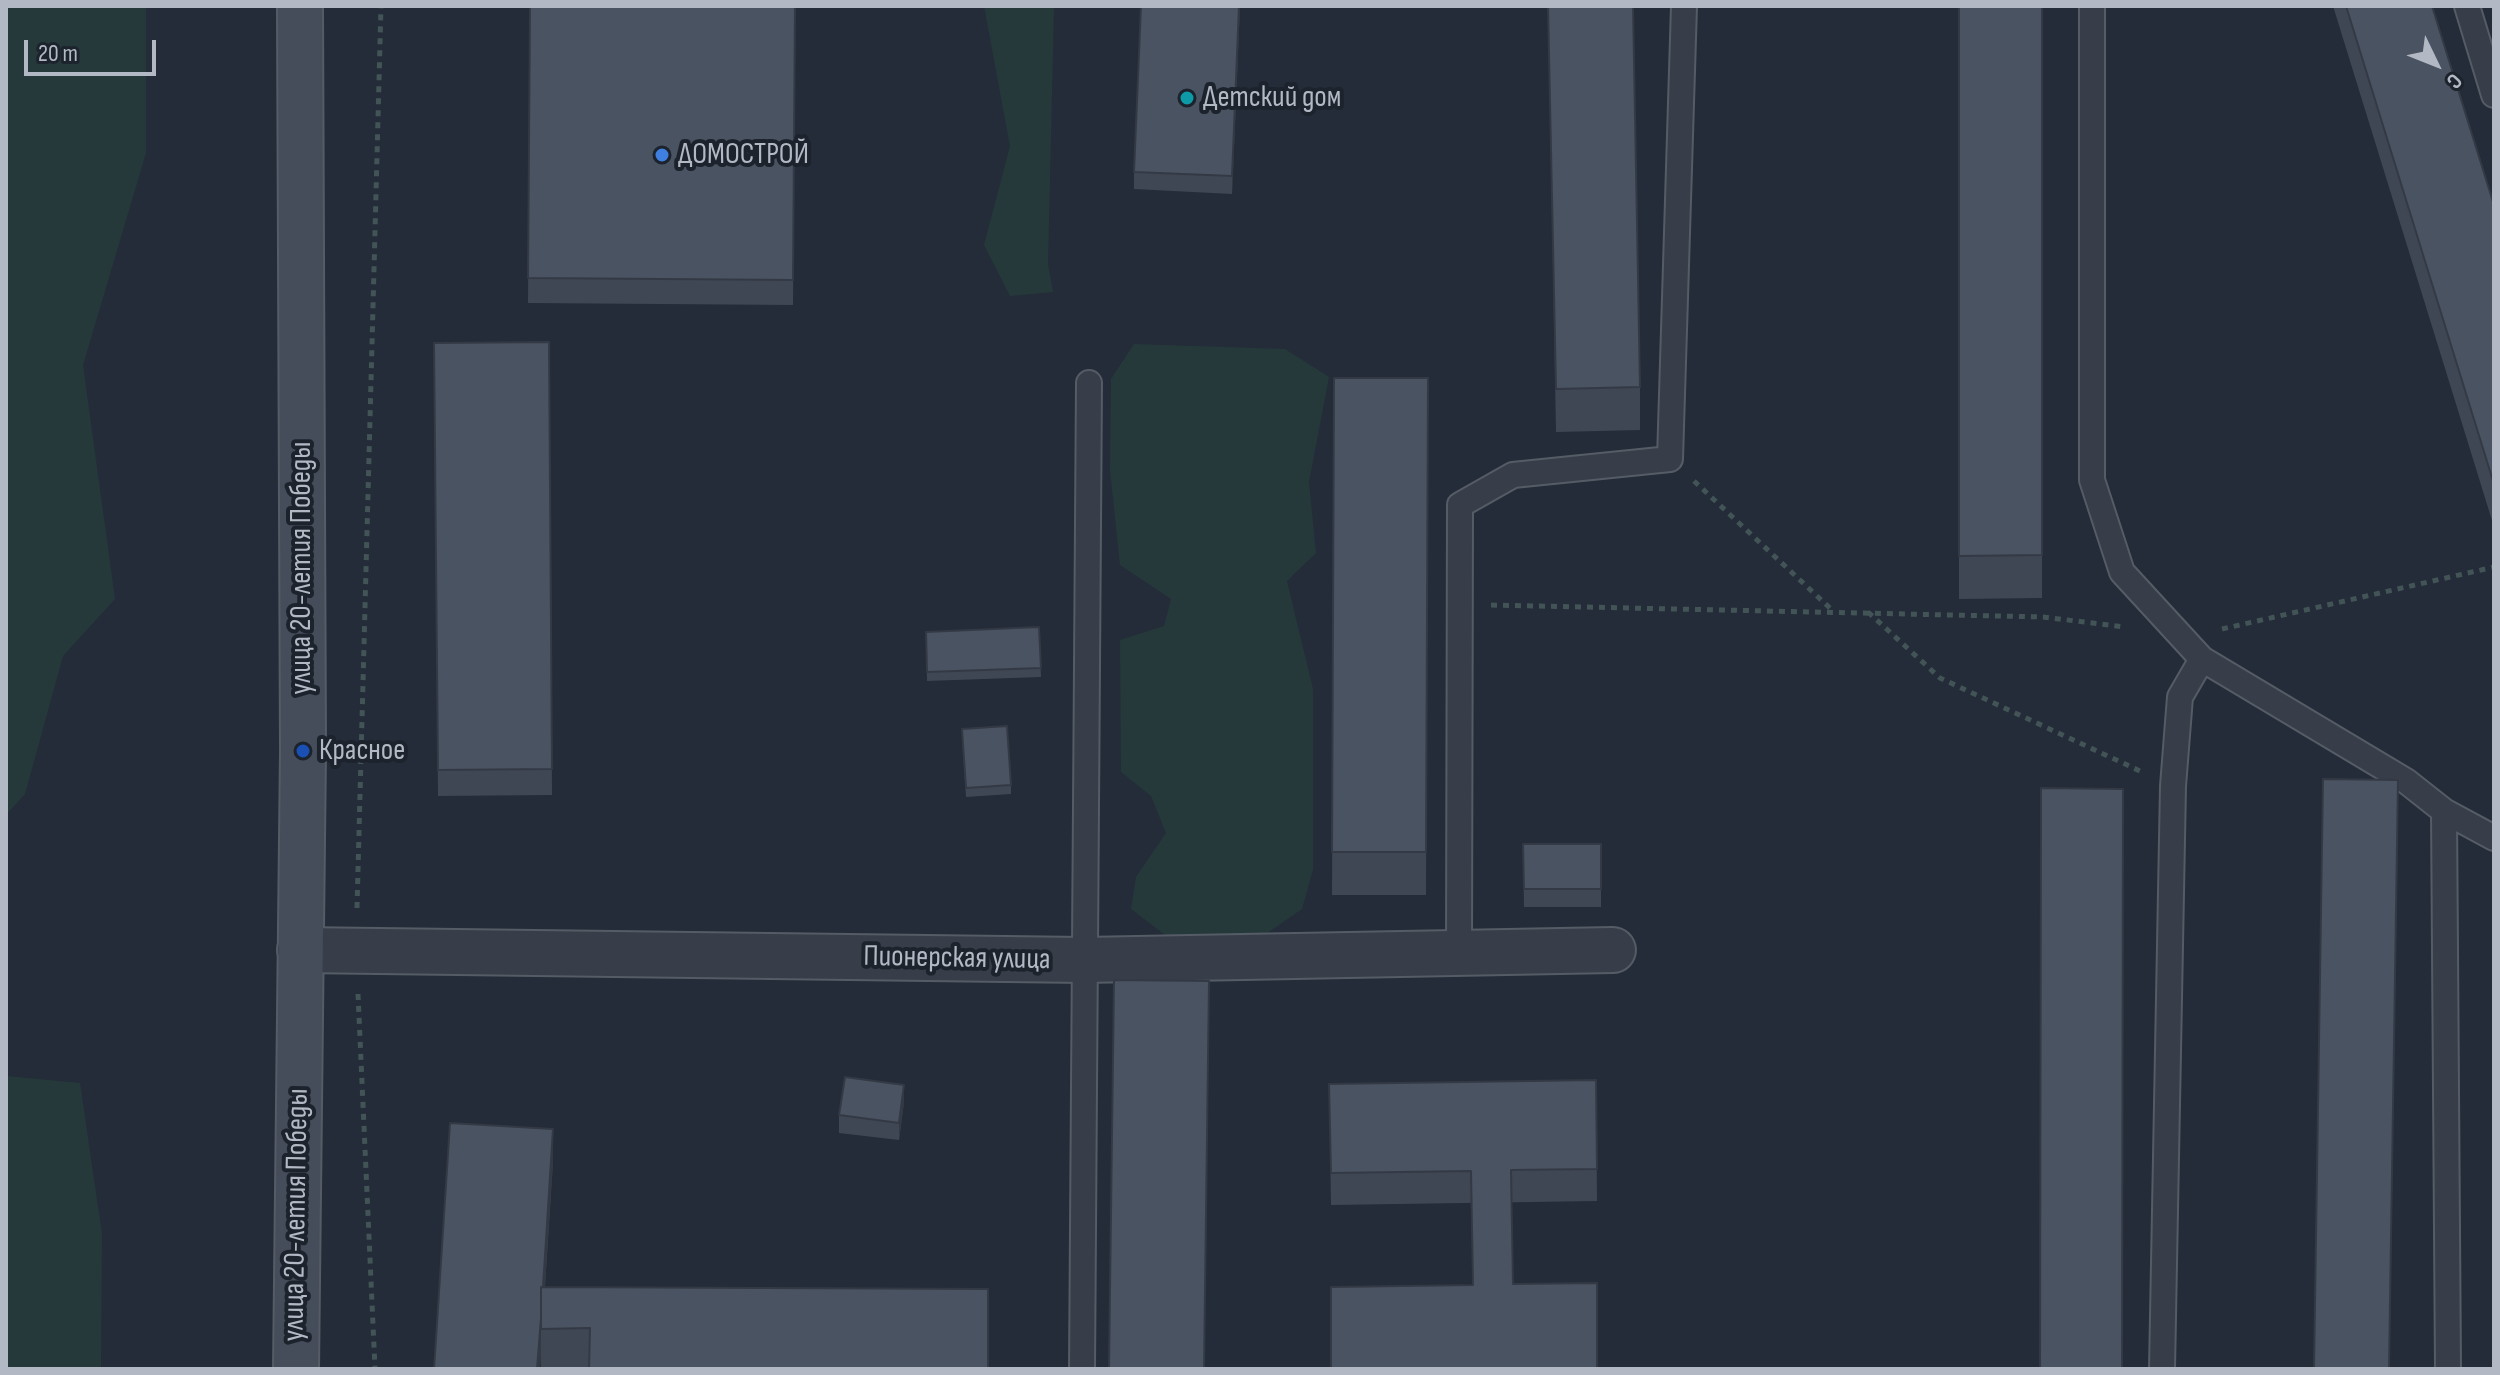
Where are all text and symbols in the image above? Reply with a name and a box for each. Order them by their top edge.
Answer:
scale bar [28,24,160,74]
north arrow [2396,24,2476,104]
text: 20 m [38,39,78,68]
text: С [2440,67,2468,94]
place label: Детский дом [1203,80,1341,116]
marker: Детский дом [1178,89,1196,107]
place label: ДОМОСТРОЙ [678,137,809,173]
marker: ДОМОСТРОЙ [653,146,671,164]
street label: улица 20-летия Победы [284,442,320,694]
place label: Красное [319,733,405,769]
marker: Красное [294,742,312,760]
street label: Пионерская улица [863,939,1051,979]
street label: улица 20-летия Победы [277,1088,317,1342]

